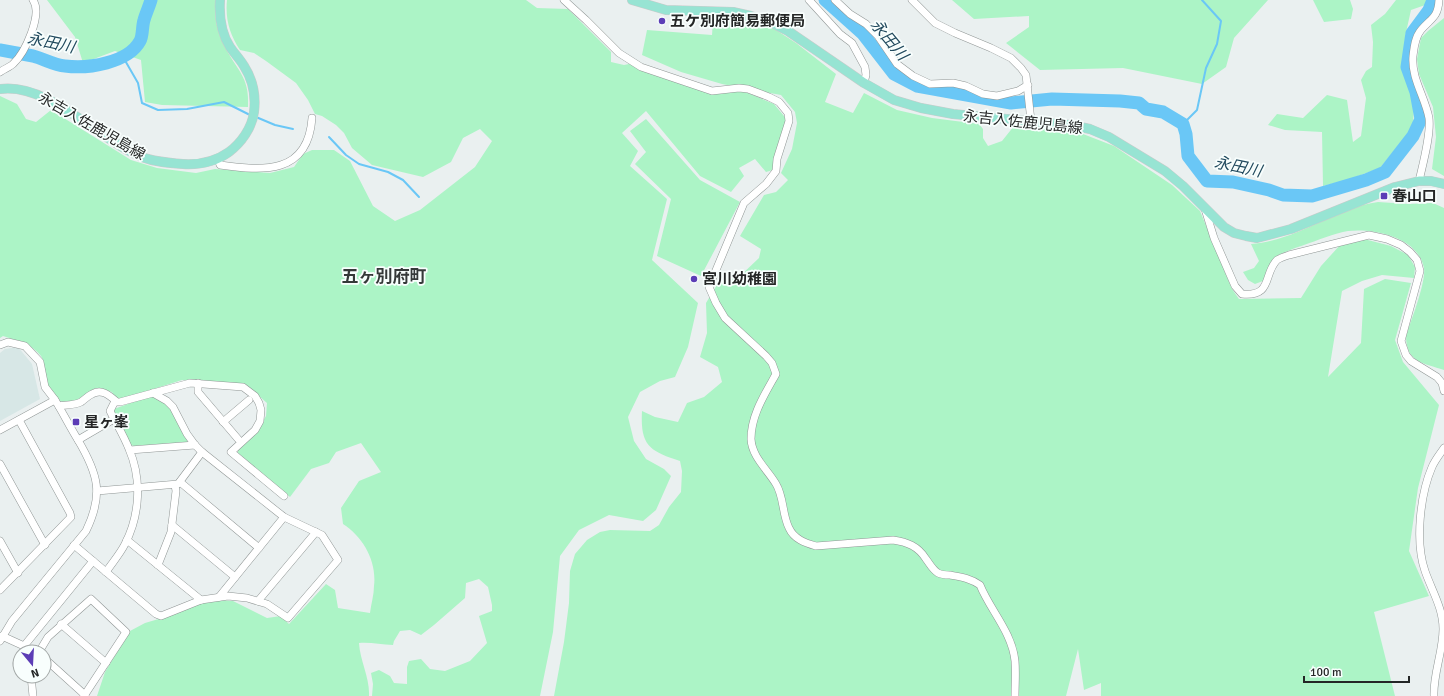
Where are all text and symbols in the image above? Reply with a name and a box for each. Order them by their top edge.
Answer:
place label: 五ケ別府簡易郵便局 [670,12,805,30]
water label: 永田川 [866,15,913,66]
marker: 五ケ別府簡易郵便局 [657,16,667,26]
water label: 永田川 [25,28,79,58]
street label: 永吉入佐鹿児島線 [36,88,148,164]
street label: 永吉入佐鹿児島線 [962,107,1084,137]
water label: 永田川 [1212,152,1266,182]
place label: 春山口 [1392,187,1437,205]
marker: 春山口 [1379,191,1389,201]
district label: 五ヶ別府町 [342,266,427,287]
place label: 宮川幼稚園 [702,270,777,288]
marker: 宮川幼稚園 [689,274,699,284]
place label: 星ヶ峯 [84,413,129,431]
marker: 星ヶ峯 [71,417,81,427]
north arrow [12,644,52,684]
scale bar [1304,658,1409,684]
text: 100 m [1310,665,1342,680]
text: N [29,666,41,680]

